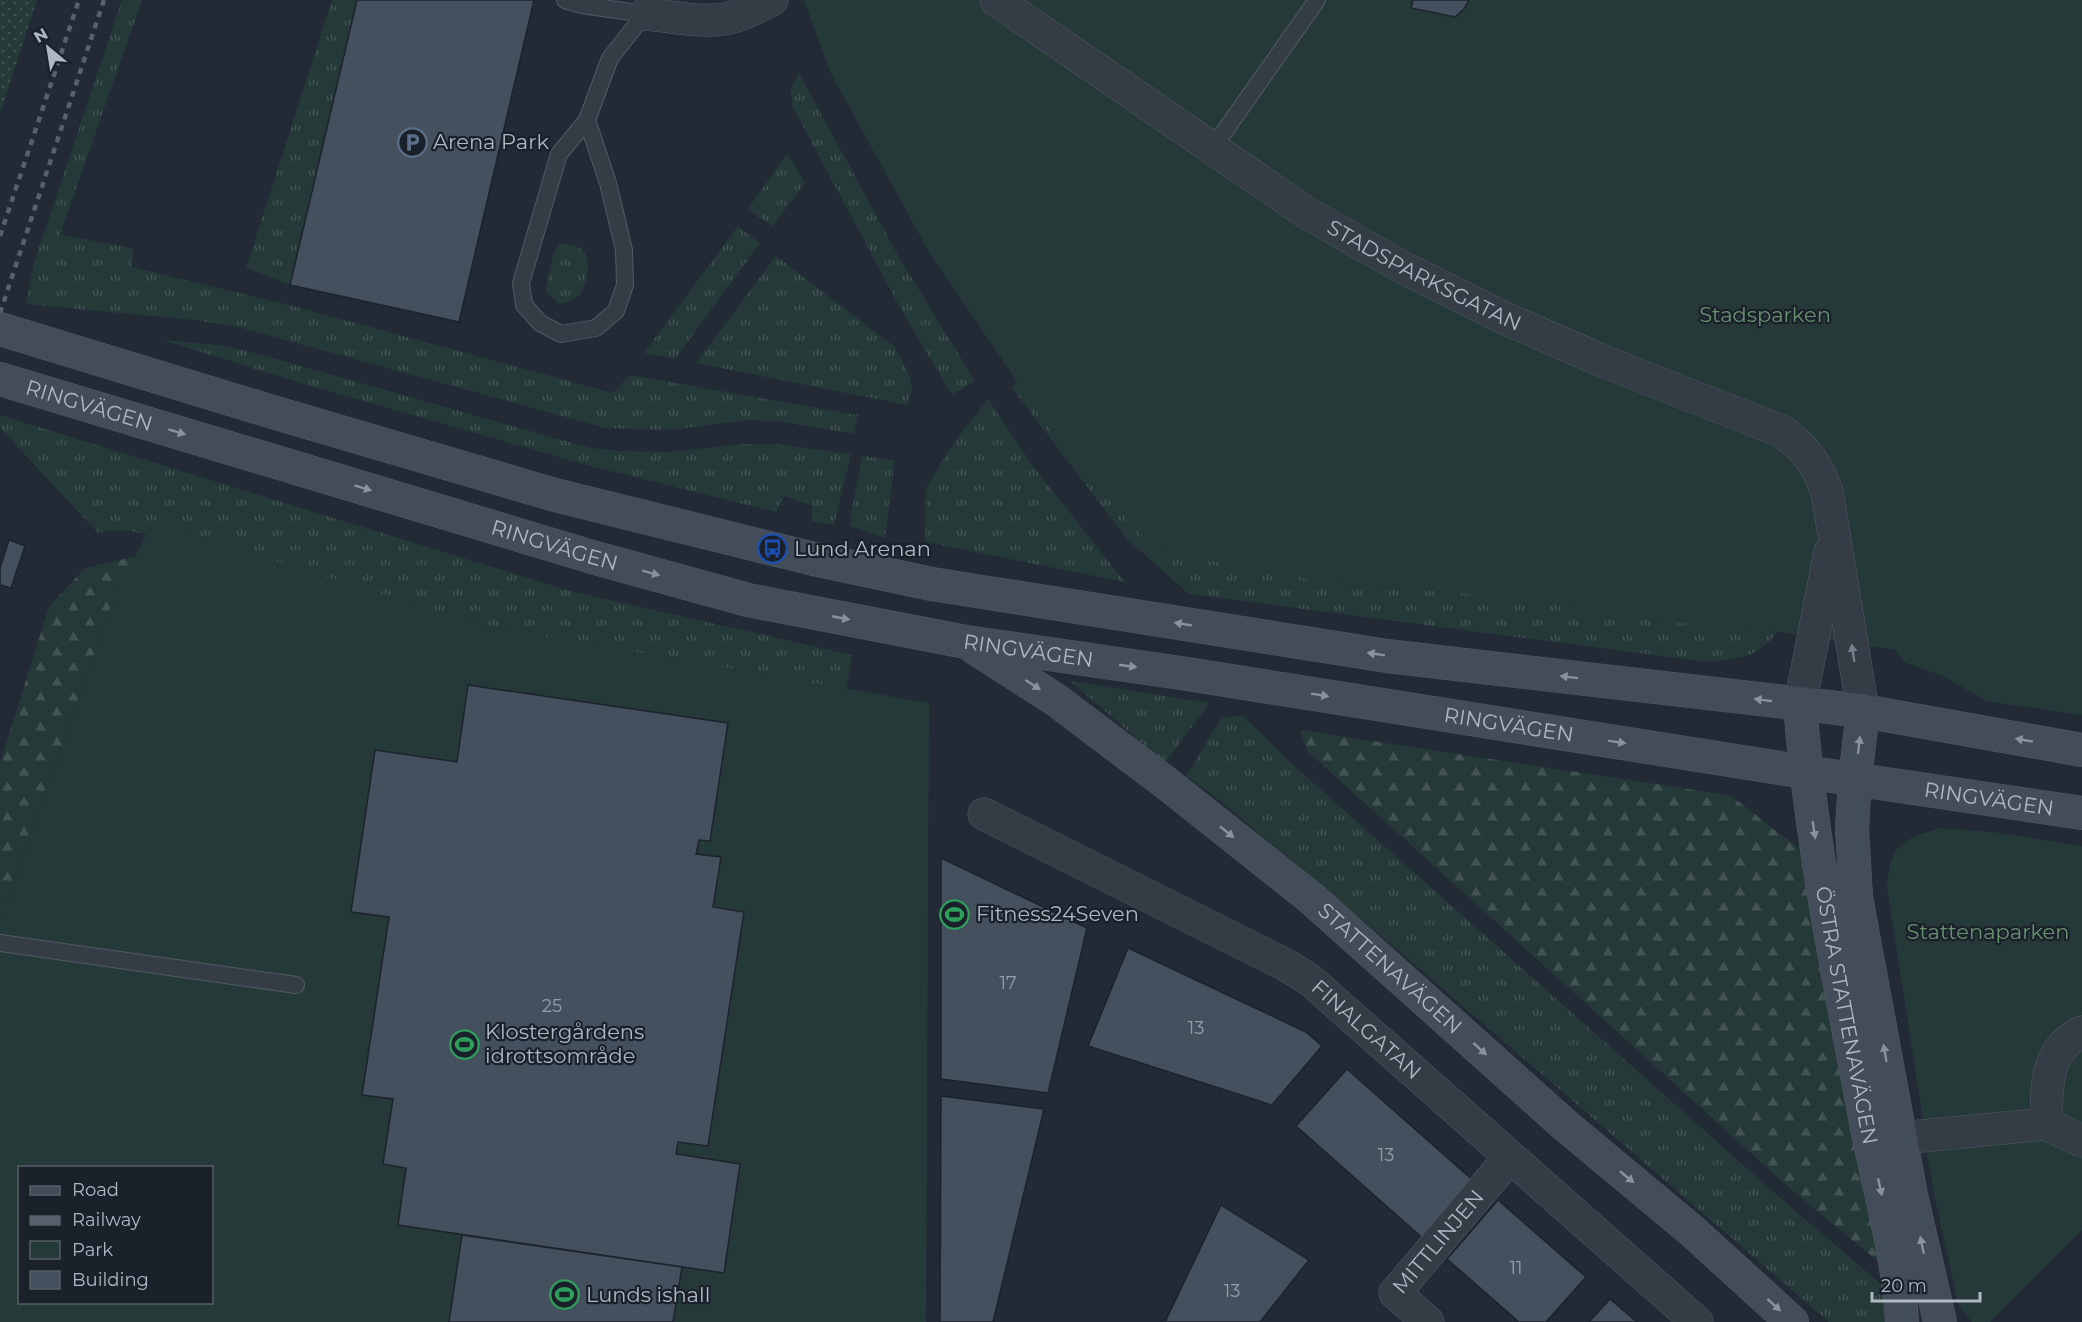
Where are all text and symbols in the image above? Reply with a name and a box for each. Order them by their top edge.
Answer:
north arrow [18,18,78,78]
text: N [30,24,51,47]
parking icon: Arena Park [396,126,428,158]
place label: Arena Park [433,129,549,154]
street label: STADSPARKSGATAN [1323,214,1525,336]
park label: Stadsparken [1699,302,1831,327]
street label: RINGVÄGEN [23,374,156,436]
one-way arrow [168,428,186,437]
one-way arrow [354,484,372,493]
street label: RINGVÄGEN [488,514,621,576]
bus stop icon: Lund Arenan [757,533,789,565]
place label: Lund Arenan [794,536,931,561]
one-way arrow [642,569,660,579]
one-way arrow [831,614,850,623]
one-way arrow [1174,619,1193,628]
street label: RINGVÄGEN [962,629,1095,672]
one-way arrow [1848,644,1857,663]
one-way arrow [1366,649,1385,658]
one-way arrow [1118,661,1137,670]
one-way arrow [1560,673,1579,682]
one-way arrow [1024,680,1041,691]
one-way arrow [1311,691,1330,700]
one-way arrow [1754,696,1773,705]
street label: RINGVÄGEN [1442,702,1575,747]
one-way arrow [1854,735,1864,754]
one-way arrow [2015,735,2034,744]
one-way arrow [1607,737,1626,746]
street label: RINGVÄGEN [1922,777,2056,821]
one-way arrow [1810,820,1819,839]
one-way arrow [1219,825,1235,838]
street label: ÖSTRA STATTENAVÄGEN [1811,884,1883,1147]
street label: STATTENAVÄGEN [1313,897,1467,1039]
sports icon: Fitness24Seven [939,898,971,930]
place label: Fitness24Seven [976,901,1139,926]
park label: Stattenaparken [1907,919,2069,944]
house number: 17 [999,972,1017,994]
street label: FINALGATAN [1307,974,1427,1084]
house number: 25 [542,995,562,1017]
house number: 13 [1188,1017,1204,1039]
place label: Klostergårdens idrottsområde [485,1019,644,1068]
sports icon: Klostergårdens idrottsområde [448,1028,480,1060]
one-way arrow [1472,1042,1487,1055]
one-way arrow [1880,1043,1889,1062]
house number: 13 [1378,1144,1394,1166]
legend [18,1166,213,1304]
one-way arrow [1619,1170,1634,1183]
one-way arrow [1876,1177,1885,1196]
text: Road [72,1179,119,1201]
street label: MITTLINJEN [1387,1184,1489,1298]
text: Railway [72,1209,141,1231]
one-way arrow [1916,1235,1926,1254]
text: Park [72,1239,113,1261]
house number: 11 [1510,1257,1523,1279]
scale bar [1872,1265,1980,1303]
text: Building [72,1269,149,1291]
text: 20 m [1881,1275,1927,1297]
sports icon: Lunds ishall [549,1279,581,1311]
house number: 13 [1224,1280,1240,1302]
place label: Lunds ishall [586,1282,710,1307]
one-way arrow [1767,1298,1781,1312]

